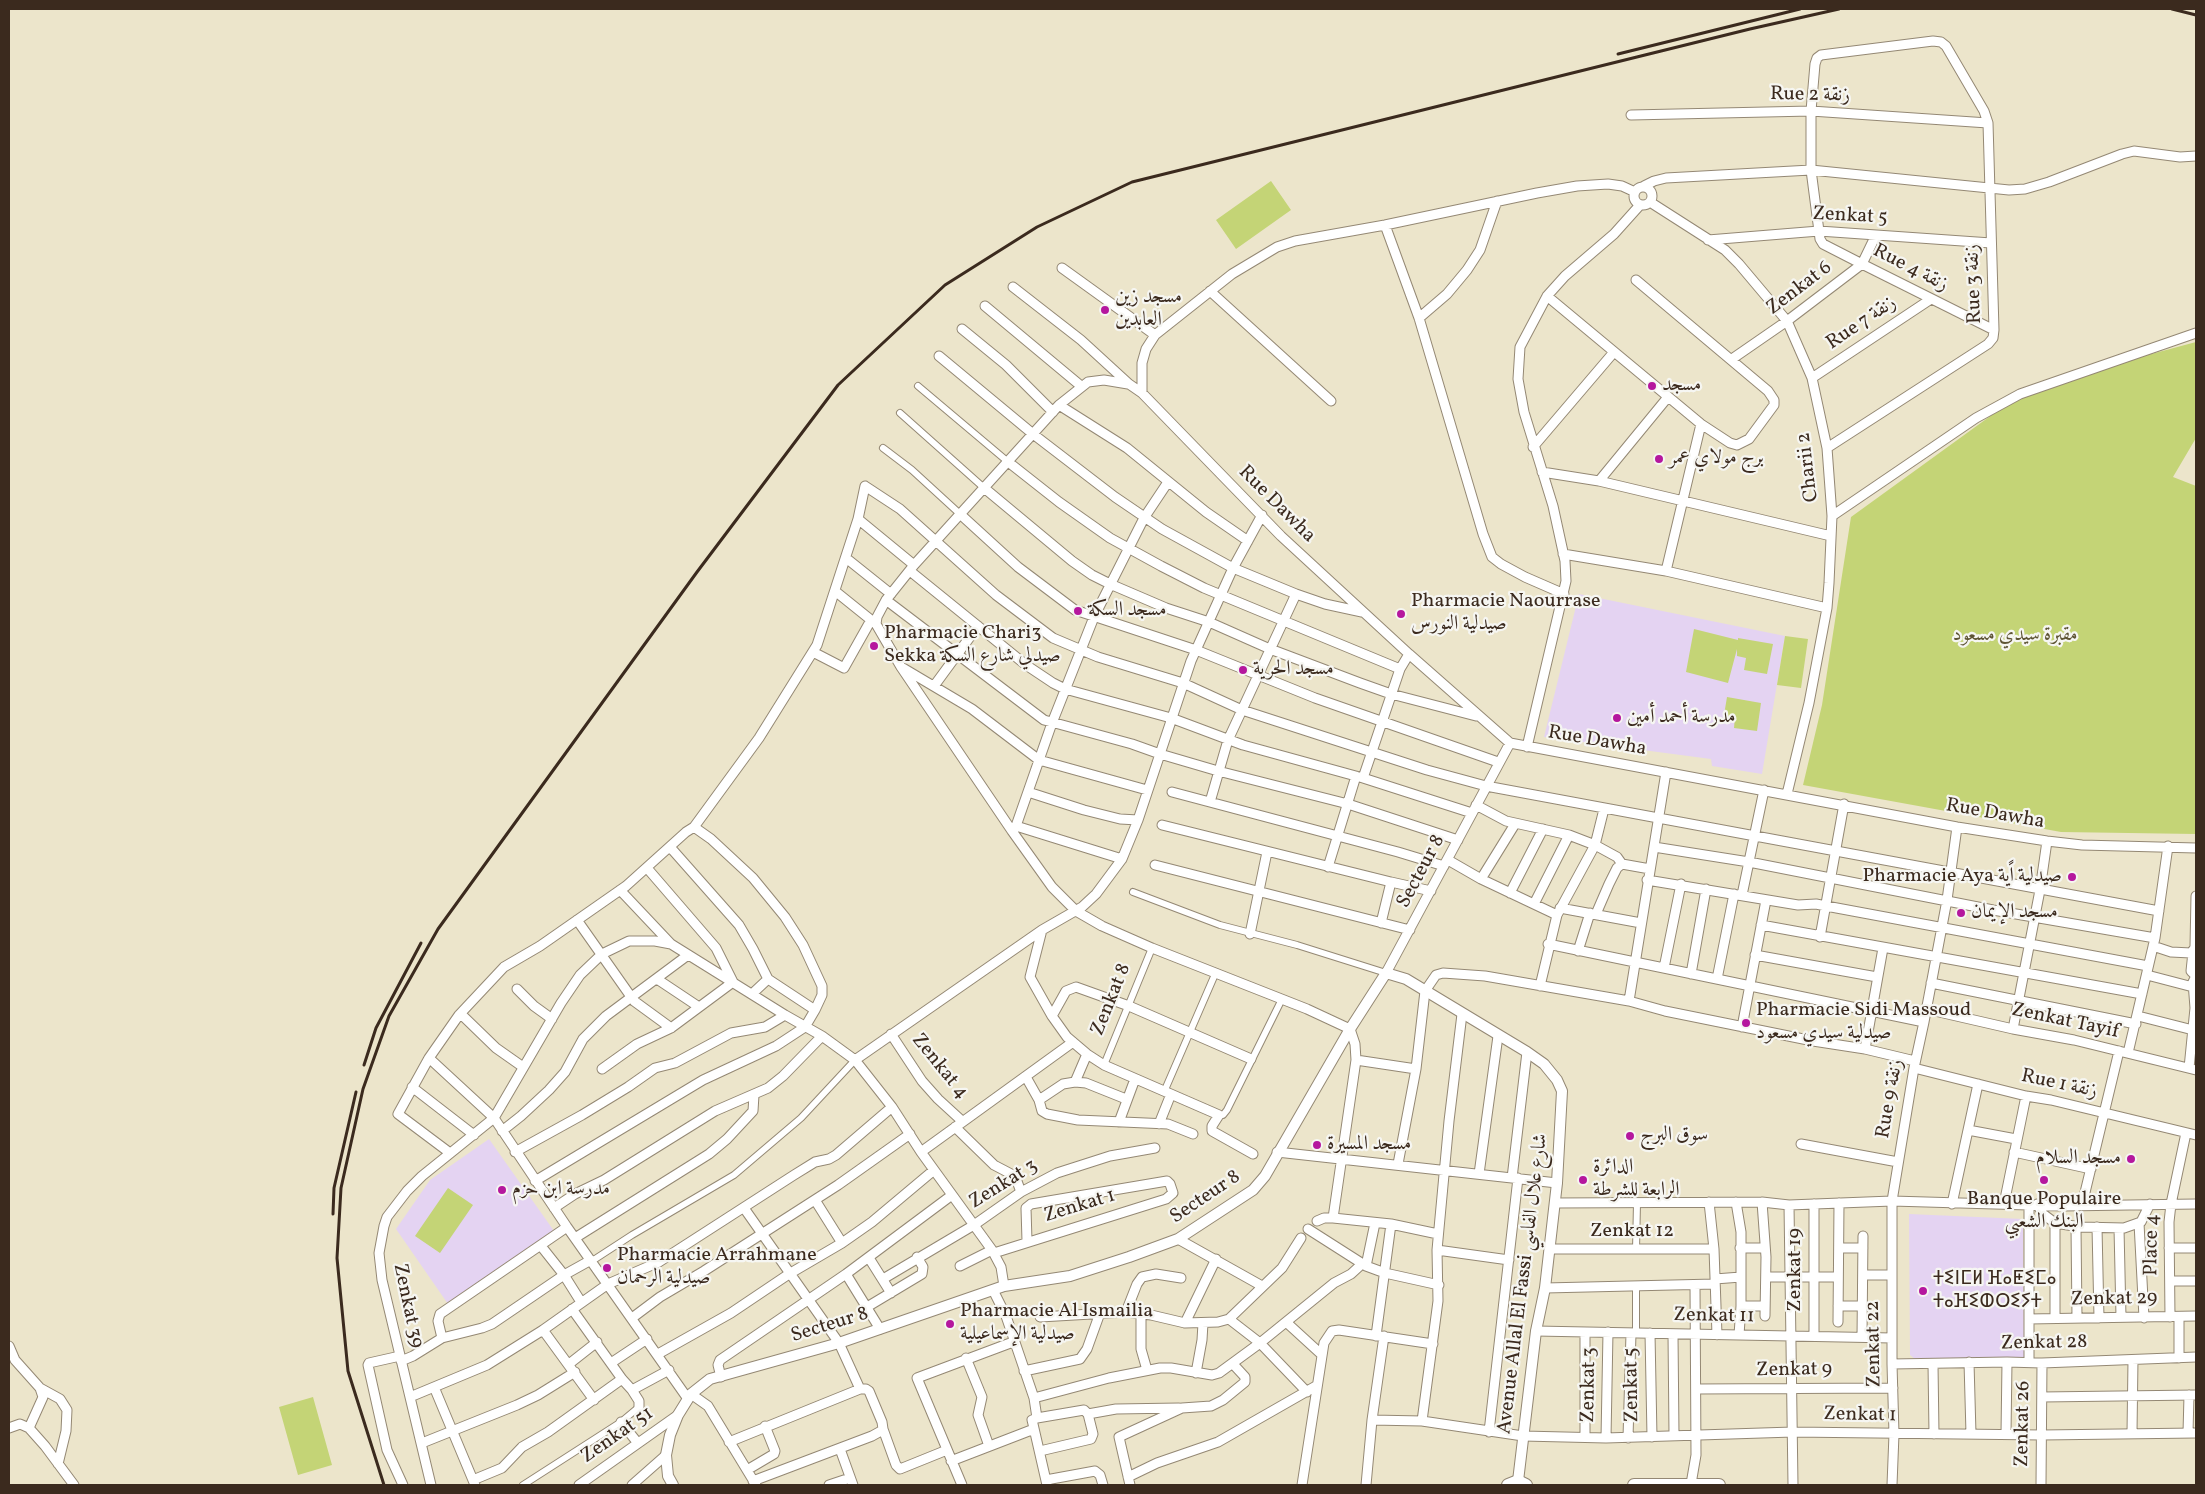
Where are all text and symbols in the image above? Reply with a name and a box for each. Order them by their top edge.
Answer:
street label: Rue 2 زنقة [1770,83,1850,109]
street label: Zenkat 5 [1812,203,1888,231]
street label: Rue 4 زنقة [1868,240,1952,298]
street label: Rue 3 زنقة [1962,244,1988,324]
street label: Zenkat 6 [1763,257,1837,321]
place label: مسجد زين العابدين [1115,286,1182,333]
street label: Rue 7 زنقة [1823,292,1901,356]
marker: مسجد زين العابدين [1099,304,1111,316]
place label: مسجد [1662,374,1701,398]
marker: مسجد [1646,380,1658,392]
street label: Charii 2 [1793,431,1825,503]
place label: برج مولاي عمر [1669,447,1763,471]
marker: برج مولاي عمر [1653,453,1665,465]
street label: Rue Dawha [1232,461,1320,549]
place label: Pharmacie Naourrase صيدلية النورس [1411,590,1600,637]
place label: مسجد السكة [1088,599,1166,623]
marker: مسجد السكة [1072,605,1084,617]
marker: Pharmacie Naourrase صيدلية النورس [1395,608,1407,620]
place label: Pharmacie Chari3 Sekka صيدلي شارع السكة [884,622,1061,669]
park label: مقبرة سيدي مسعود [1953,624,2077,648]
marker: Pharmacie Chari3 Sekka صيدلي شارع السكة [868,640,880,652]
place label: مسجد الحرية [1253,658,1334,682]
marker: مسجد الحرية [1237,664,1249,676]
place label: مدرسة أحمد أمين [1627,706,1735,730]
marker: مدرسة أحمد أمين [1611,712,1623,724]
street label: Rue Dawha [1546,722,1648,762]
street label: Rue Dawha [1944,795,2046,835]
street label: Secteur 8 [1393,831,1451,913]
place label: Pharmacie Aya صيدلية اًية [1862,865,2062,889]
marker: Pharmacie Aya صيدلية اًية [2066,871,2078,883]
place label: مسجد الإيمان [1971,901,2058,925]
marker: مسجد الإيمان [1955,907,1967,919]
street label: Zenkat 8 [1087,960,1137,1040]
place label: Pharmacie Sidi Massoud صيدلية سيدي مسعود [1756,999,1971,1046]
street label: Zenkat Tayif [2009,999,2121,1045]
marker: Pharmacie Sidi Massoud صيدلية سيدي مسعود [1740,1017,1752,1029]
street label: Zenkat 4 [905,1029,973,1105]
street label: Rue 9 زنقة [1872,1058,1910,1140]
street label: Rue 1 زنقة [2019,1065,2099,1105]
place label: سوق البرج [1640,1124,1708,1148]
marker: سوق البرج [1624,1130,1636,1142]
street label: Avenue Allal El Fassi شارع علال الفاسي [1494,1132,1554,1436]
place label: مسجد المسيرة [1327,1133,1411,1157]
marker: مسجد المسيرة [1311,1139,1323,1151]
place label: مسجد السلام [2036,1147,2121,1171]
marker: مسجد السلام [2125,1153,2137,1165]
street label: Zenkat 3 [965,1155,1043,1215]
place label: الدائرة الرابعة للشرطة [1593,1156,1680,1203]
street label: Secteur 8 [1166,1166,1246,1230]
marker: الدائرة الرابعة للشرطة [1577,1174,1589,1186]
marker: Banque Populaire البنك الشعبي [2038,1174,2050,1186]
place label: مدرسة ابن حزم [512,1178,610,1202]
marker: مدرسة ابن حزم [496,1184,508,1196]
street label: Zenkat 1 [1041,1185,1119,1229]
place label: Banque Populaire البنك الشعبي [1967,1188,2121,1235]
street label: Place 4 [2140,1214,2166,1276]
street label: Zenkat 12 [1590,1220,1674,1244]
street label: Zenkat 19 [1784,1228,1808,1312]
place label: Pharmacie Arrahmane صيدلية الرحمان [617,1244,817,1291]
street label: Zenkat 39 [386,1262,428,1350]
marker: Pharmacie Arrahmane صيدلية الرحمان [601,1262,613,1274]
place label: ⵜⵉⵏⵎⵍ ⴼⴰⵟⵉⵎⴰ ⵜⴰⴼⵉⵀⵔⵉⵢⵜ [1933,1268,2057,1315]
marker: ⵜⵉⵏⵎⵍ ⴼⴰⵟⵉⵎⴰ ⵜⴰⴼⵉⵀⵔⵉⵢⵜ [1917,1285,1929,1297]
street label: Zenkat 29 [2071,1287,2157,1313]
place label: Pharmacie Al Ismailia صيدلية الإسماعيلية [960,1300,1153,1347]
street label: Zenkat 22 [1862,1300,1888,1388]
street label: Secteur 8 [788,1303,872,1349]
street label: Zenkat 11 [1673,1304,1755,1330]
marker: Pharmacie Al Ismailia صيدلية الإسماعيلية [944,1318,956,1330]
street label: Zenkat 28 [2001,1331,2087,1357]
street label: Zenkat 3 [1577,1347,1603,1423]
street label: Zenkat 5 [1620,1347,1646,1423]
street label: Zenkat 9 [1756,1358,1832,1384]
street label: Zenkat 26 [2011,1381,2037,1467]
street label: Zenkat 51 [577,1402,659,1470]
street label: Zenkat 1 [1823,1403,1897,1429]

